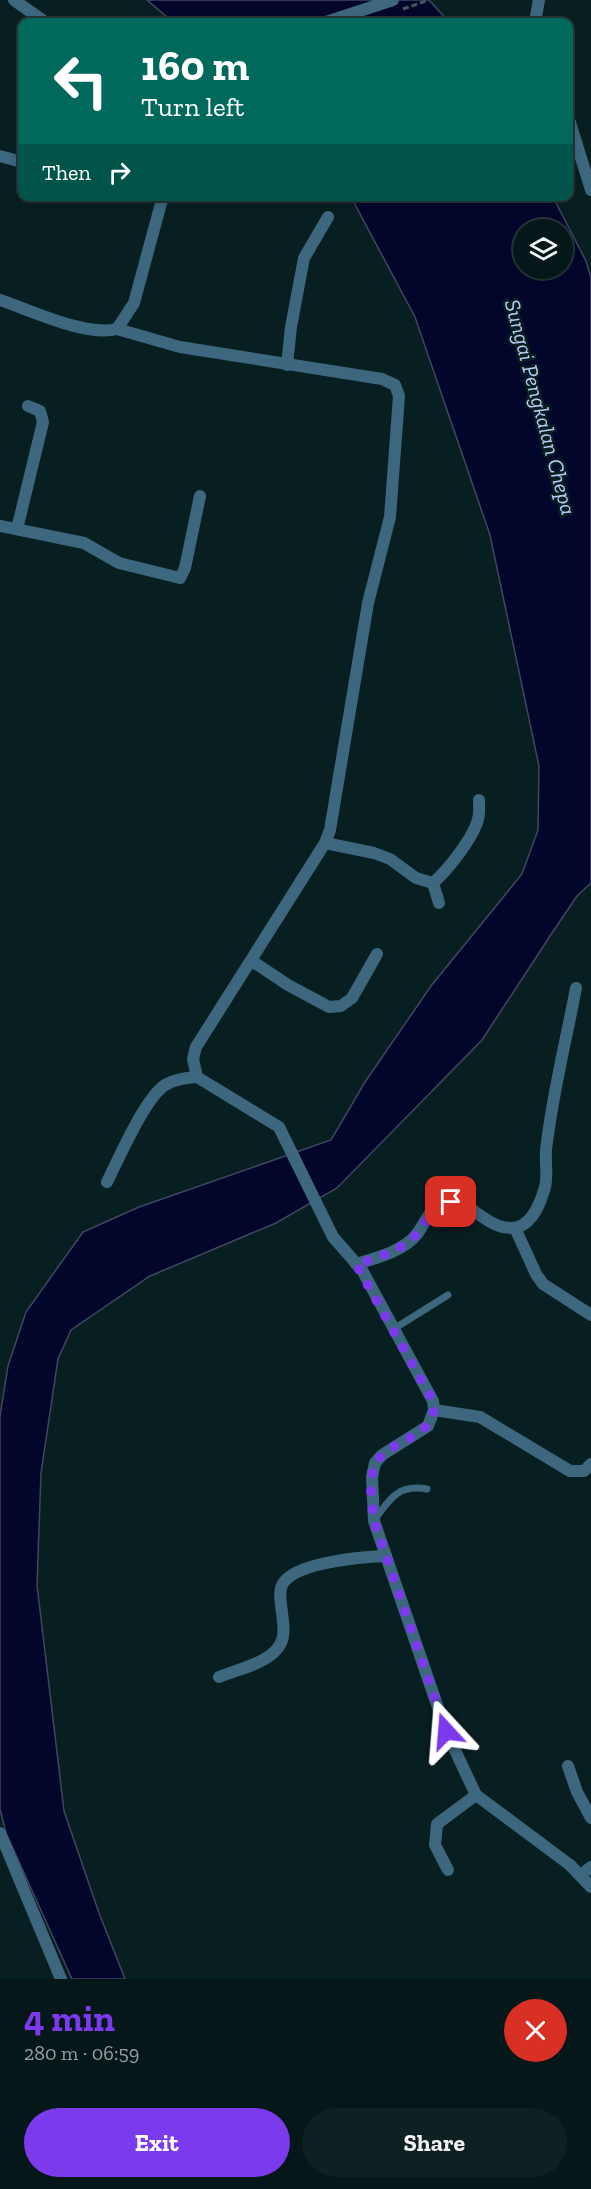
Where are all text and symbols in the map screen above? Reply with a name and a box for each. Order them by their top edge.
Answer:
text: 160 m [141,40,249,91]
icon: left [42,42,120,120]
text: Turn left [141,91,244,123]
icon: right [103,156,136,189]
text: Then [42,159,91,186]
map controls [513,219,573,279]
button: layers [513,219,573,279]
water label: Sungai Pengkalan Chepa [499,296,582,518]
pin [425,1176,476,1227]
icon: arrive [434,1185,467,1218]
position arrow [414,1699,478,1763]
text: 4 min [24,1997,115,2040]
button: close [504,1999,567,2062]
text: 280 m · 06:59 [24,2041,139,2065]
button: Exit [24,2108,290,2177]
button: Share [302,2108,567,2177]

